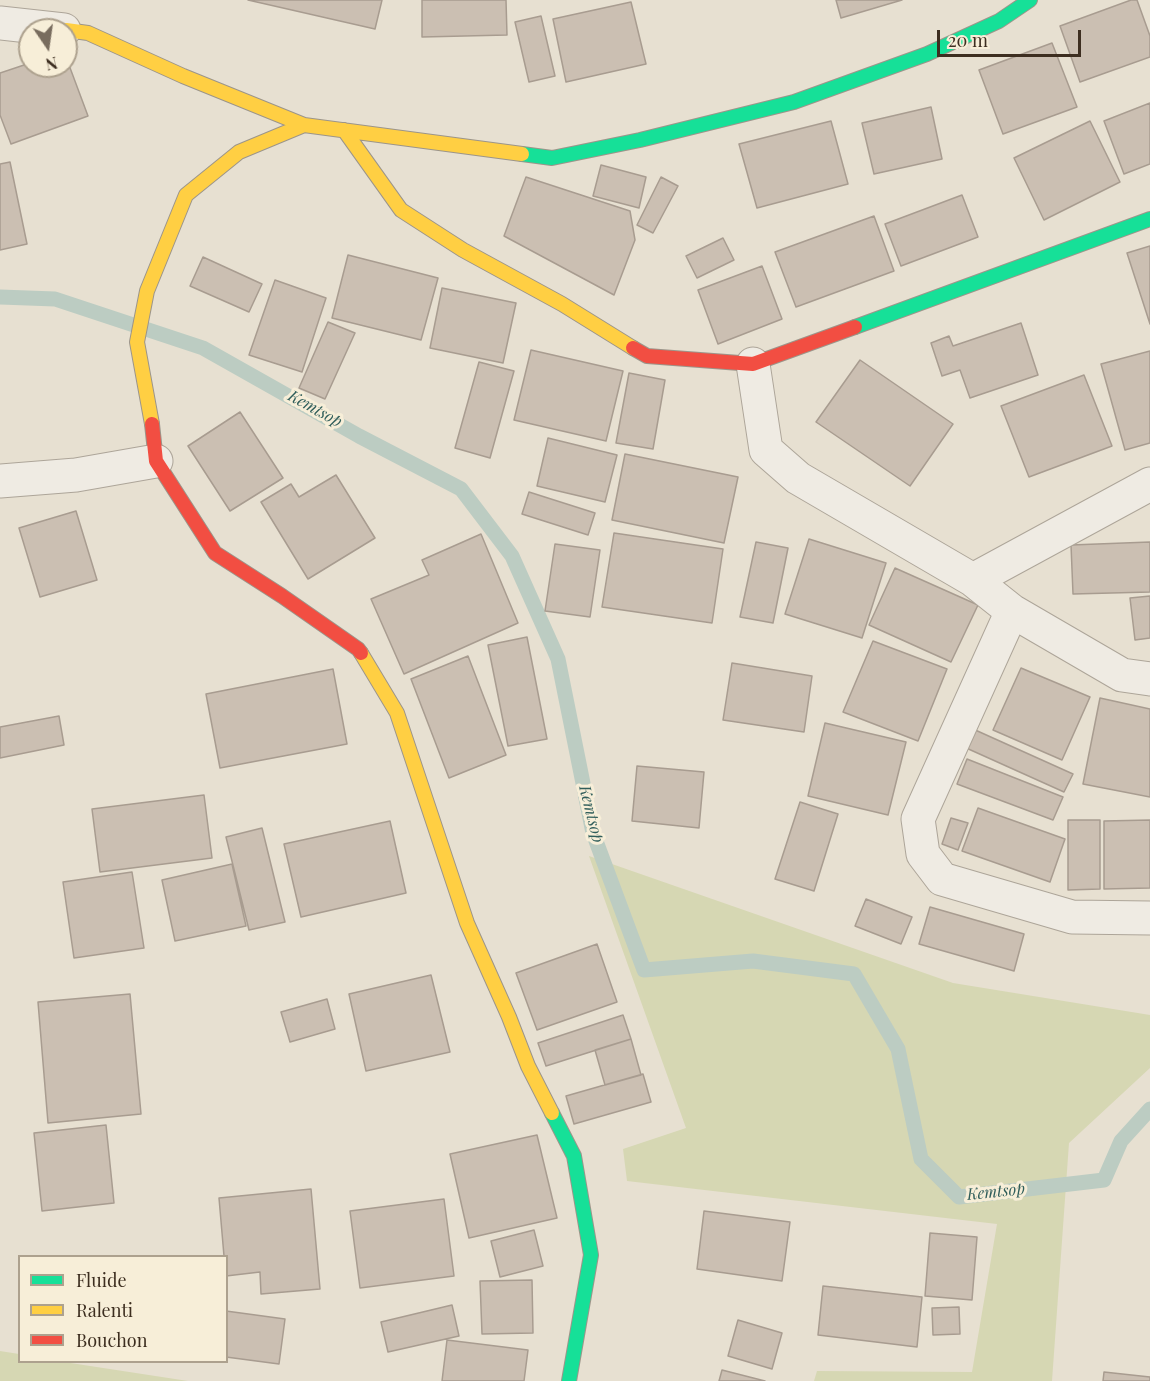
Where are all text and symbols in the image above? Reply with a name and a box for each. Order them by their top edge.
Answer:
north arrow [18,18,78,78]
scale bar [940,18,1084,56]
text: 20 m [948,28,988,52]
text: N [44,53,60,76]
water label: Kemtsop [285,386,345,432]
water label: Kemtsop [575,783,607,845]
water label: Kemtsop [966,1179,1026,1205]
legend [18,1255,228,1363]
text: Fluide [76,1268,127,1292]
text: Ralenti [76,1298,133,1322]
text: Bouchon [76,1328,147,1352]

